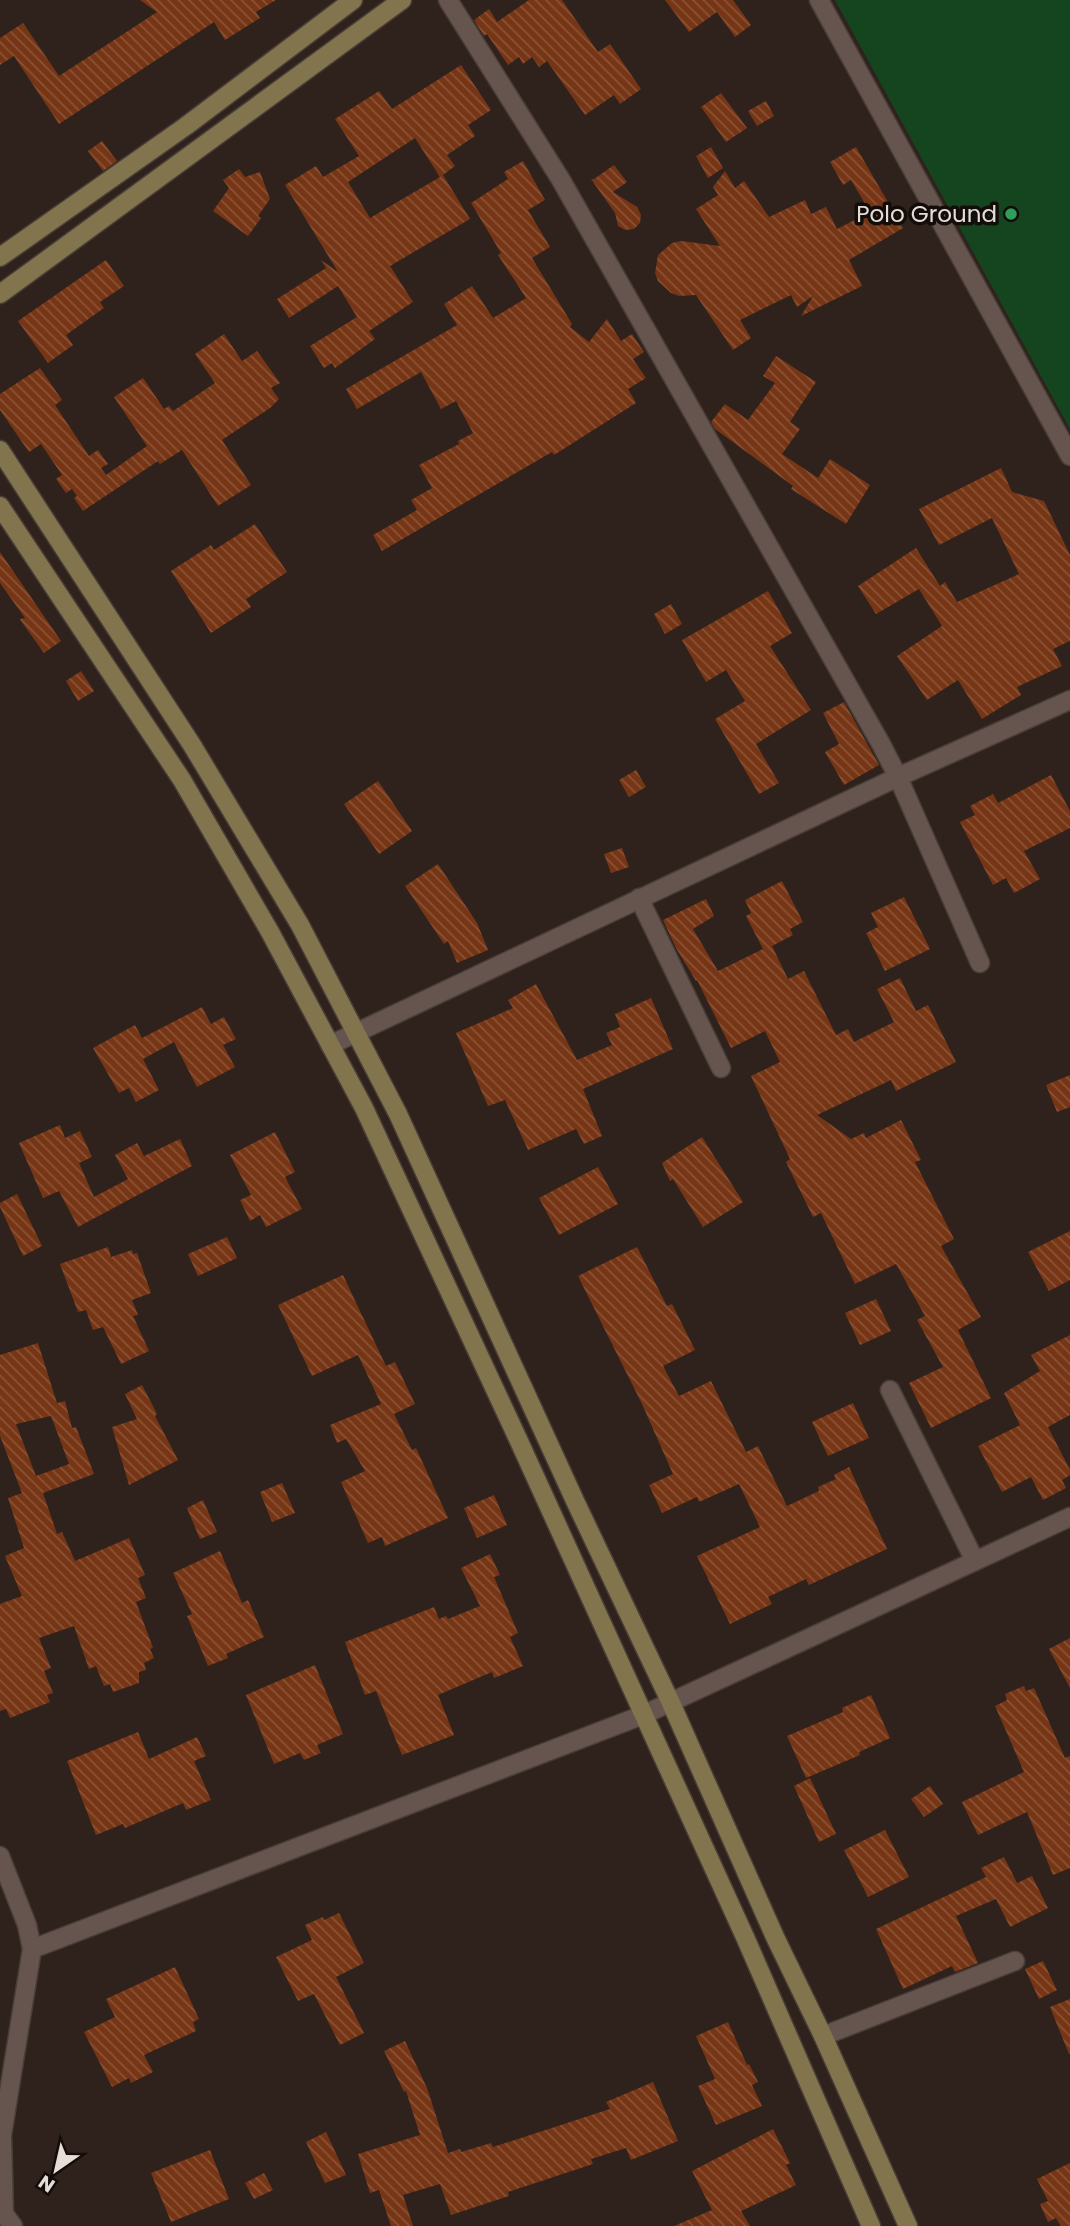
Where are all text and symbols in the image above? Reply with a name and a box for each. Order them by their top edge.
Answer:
place label: Polo Ground [856,198,997,230]
marker: Polo Ground [1003,206,1019,222]
north arrow [21,2135,91,2205]
text: N [33,2168,60,2199]

